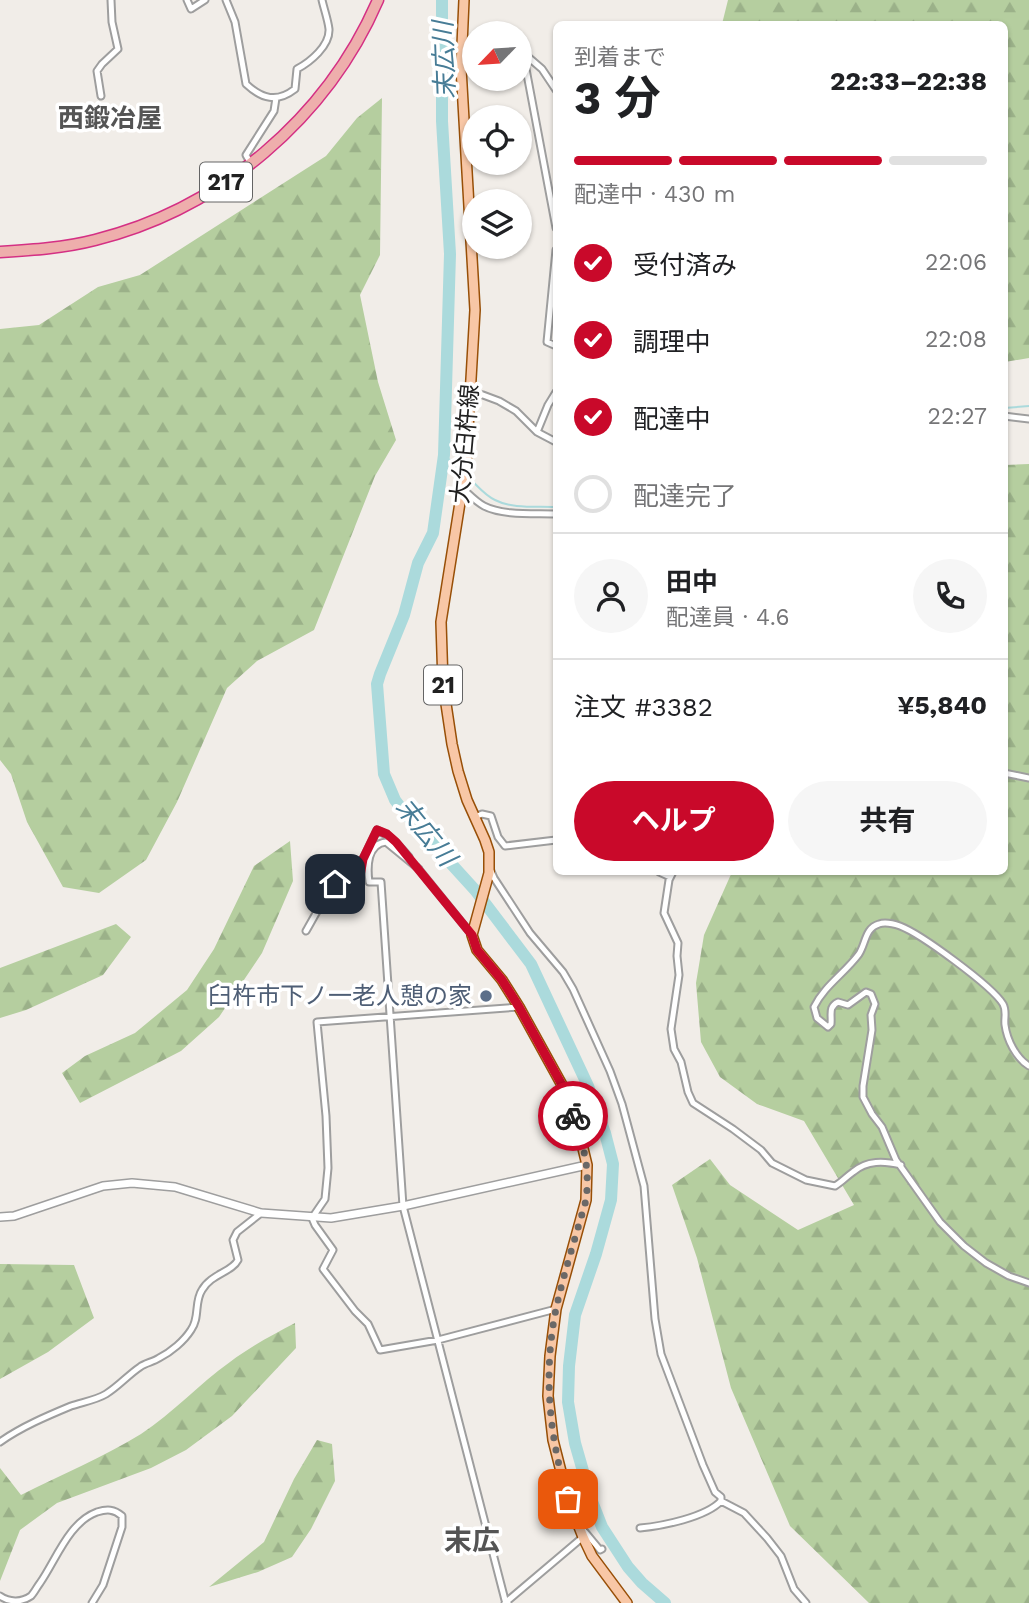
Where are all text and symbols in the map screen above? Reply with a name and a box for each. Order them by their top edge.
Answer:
water label: 末広川 [428,18,460,100]
north arrow [462,21,532,91]
map controls [462,21,532,259]
text: 到着まで [574,44,666,71]
text: 22:33–22:38 [830,66,987,96]
text: 3 分 [574,71,660,125]
district label: 西鍛冶屋 [58,103,162,133]
button: locate [462,105,532,175]
road number: 217 [200,162,252,202]
text: 配達中 · 430 m [574,181,735,208]
button: layers [462,189,532,259]
icon: check [574,244,612,282]
text: 22:06 [925,249,987,276]
text: 受付済み [633,250,737,280]
icon: check [574,321,612,359]
text: 22:08 [925,326,987,353]
text: 調理中 [633,327,711,357]
street label: 大分臼杵線 [446,383,484,505]
icon: check [574,398,612,436]
text: 22:27 [928,403,987,430]
text: 配達中 [633,404,711,434]
text: 配達完了 [633,481,737,511]
button: person [574,559,648,633]
button: phone [913,559,987,633]
text: 田中 [666,567,718,597]
text: 配達員 · 4.6 [666,604,789,631]
road number: 21 [424,666,462,705]
text: ¥5,840 [897,690,987,720]
text: 注文 #3382 [574,692,713,722]
button: ヘルプ [574,781,774,861]
button: 共有 [788,781,987,861]
water label: 末広川 [390,792,464,874]
pin [305,854,365,914]
icon: home [316,865,354,903]
place label: 臼杵市下ノ一老人憩の家 [208,982,472,1010]
marker: 臼杵市下ノ一老人憩の家 [478,988,494,1004]
courier [538,1081,608,1151]
icon: bike [554,1097,592,1135]
pin [538,1469,598,1529]
icon: bag [549,1480,587,1518]
district label: 末広 [444,1524,500,1557]

